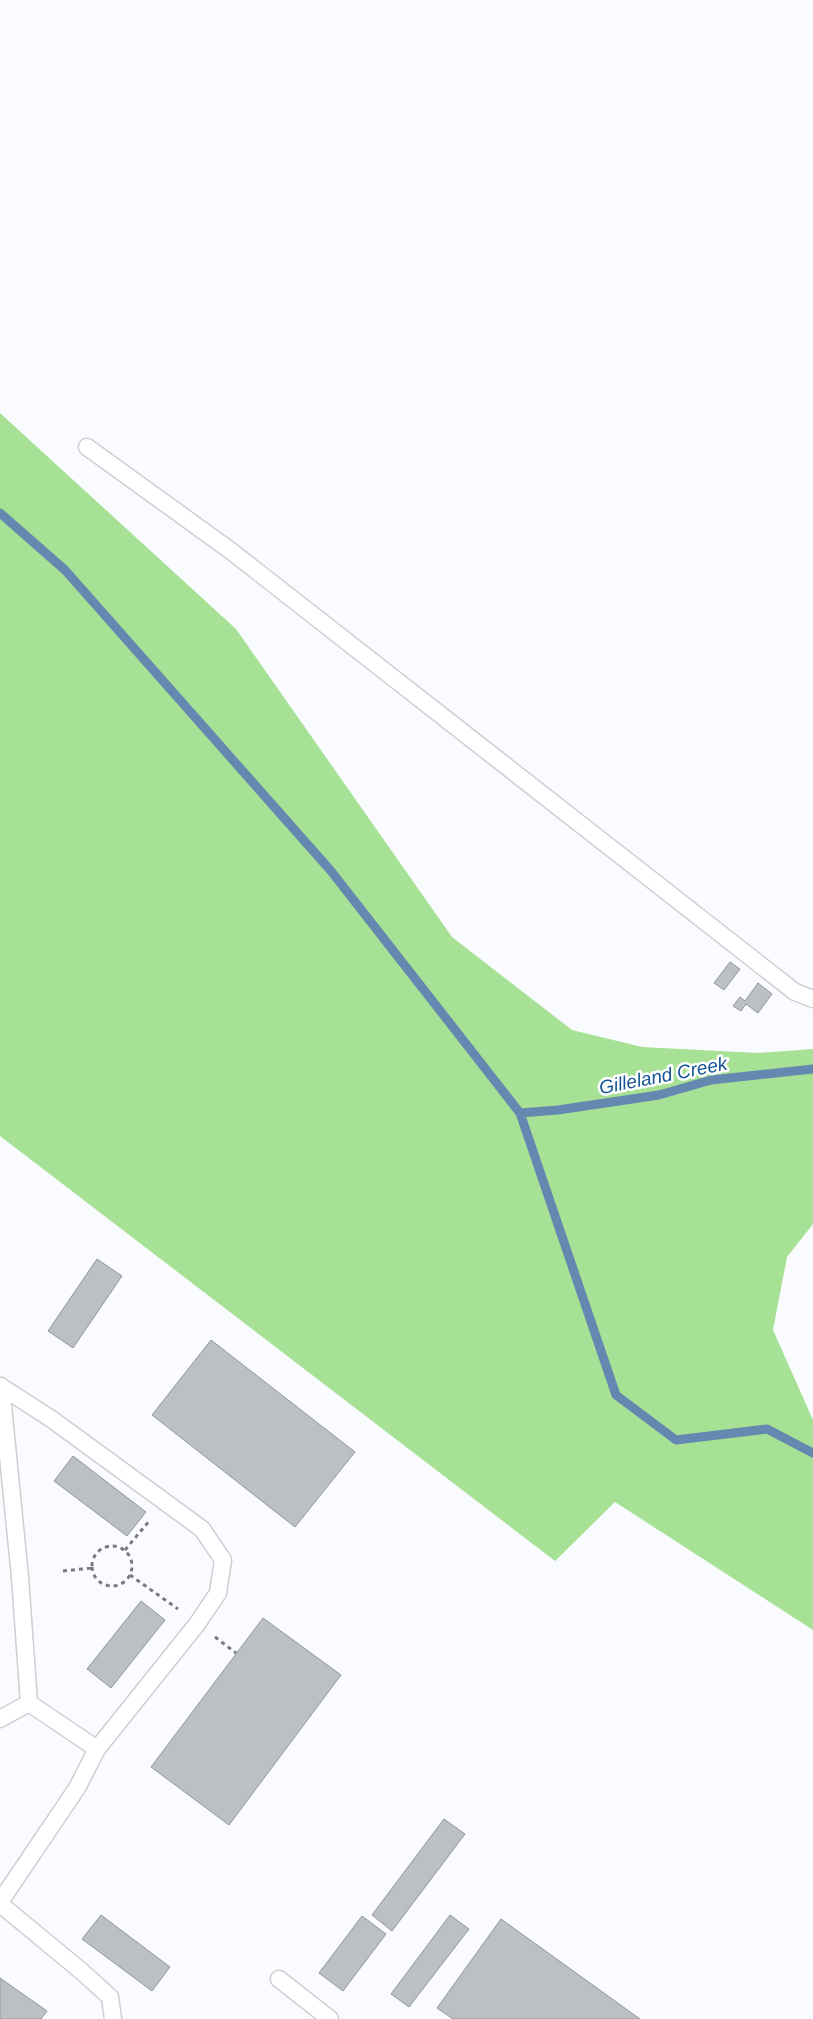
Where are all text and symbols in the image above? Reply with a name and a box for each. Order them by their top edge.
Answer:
water label: Gilleland Creek [597,1053,730,1098]

